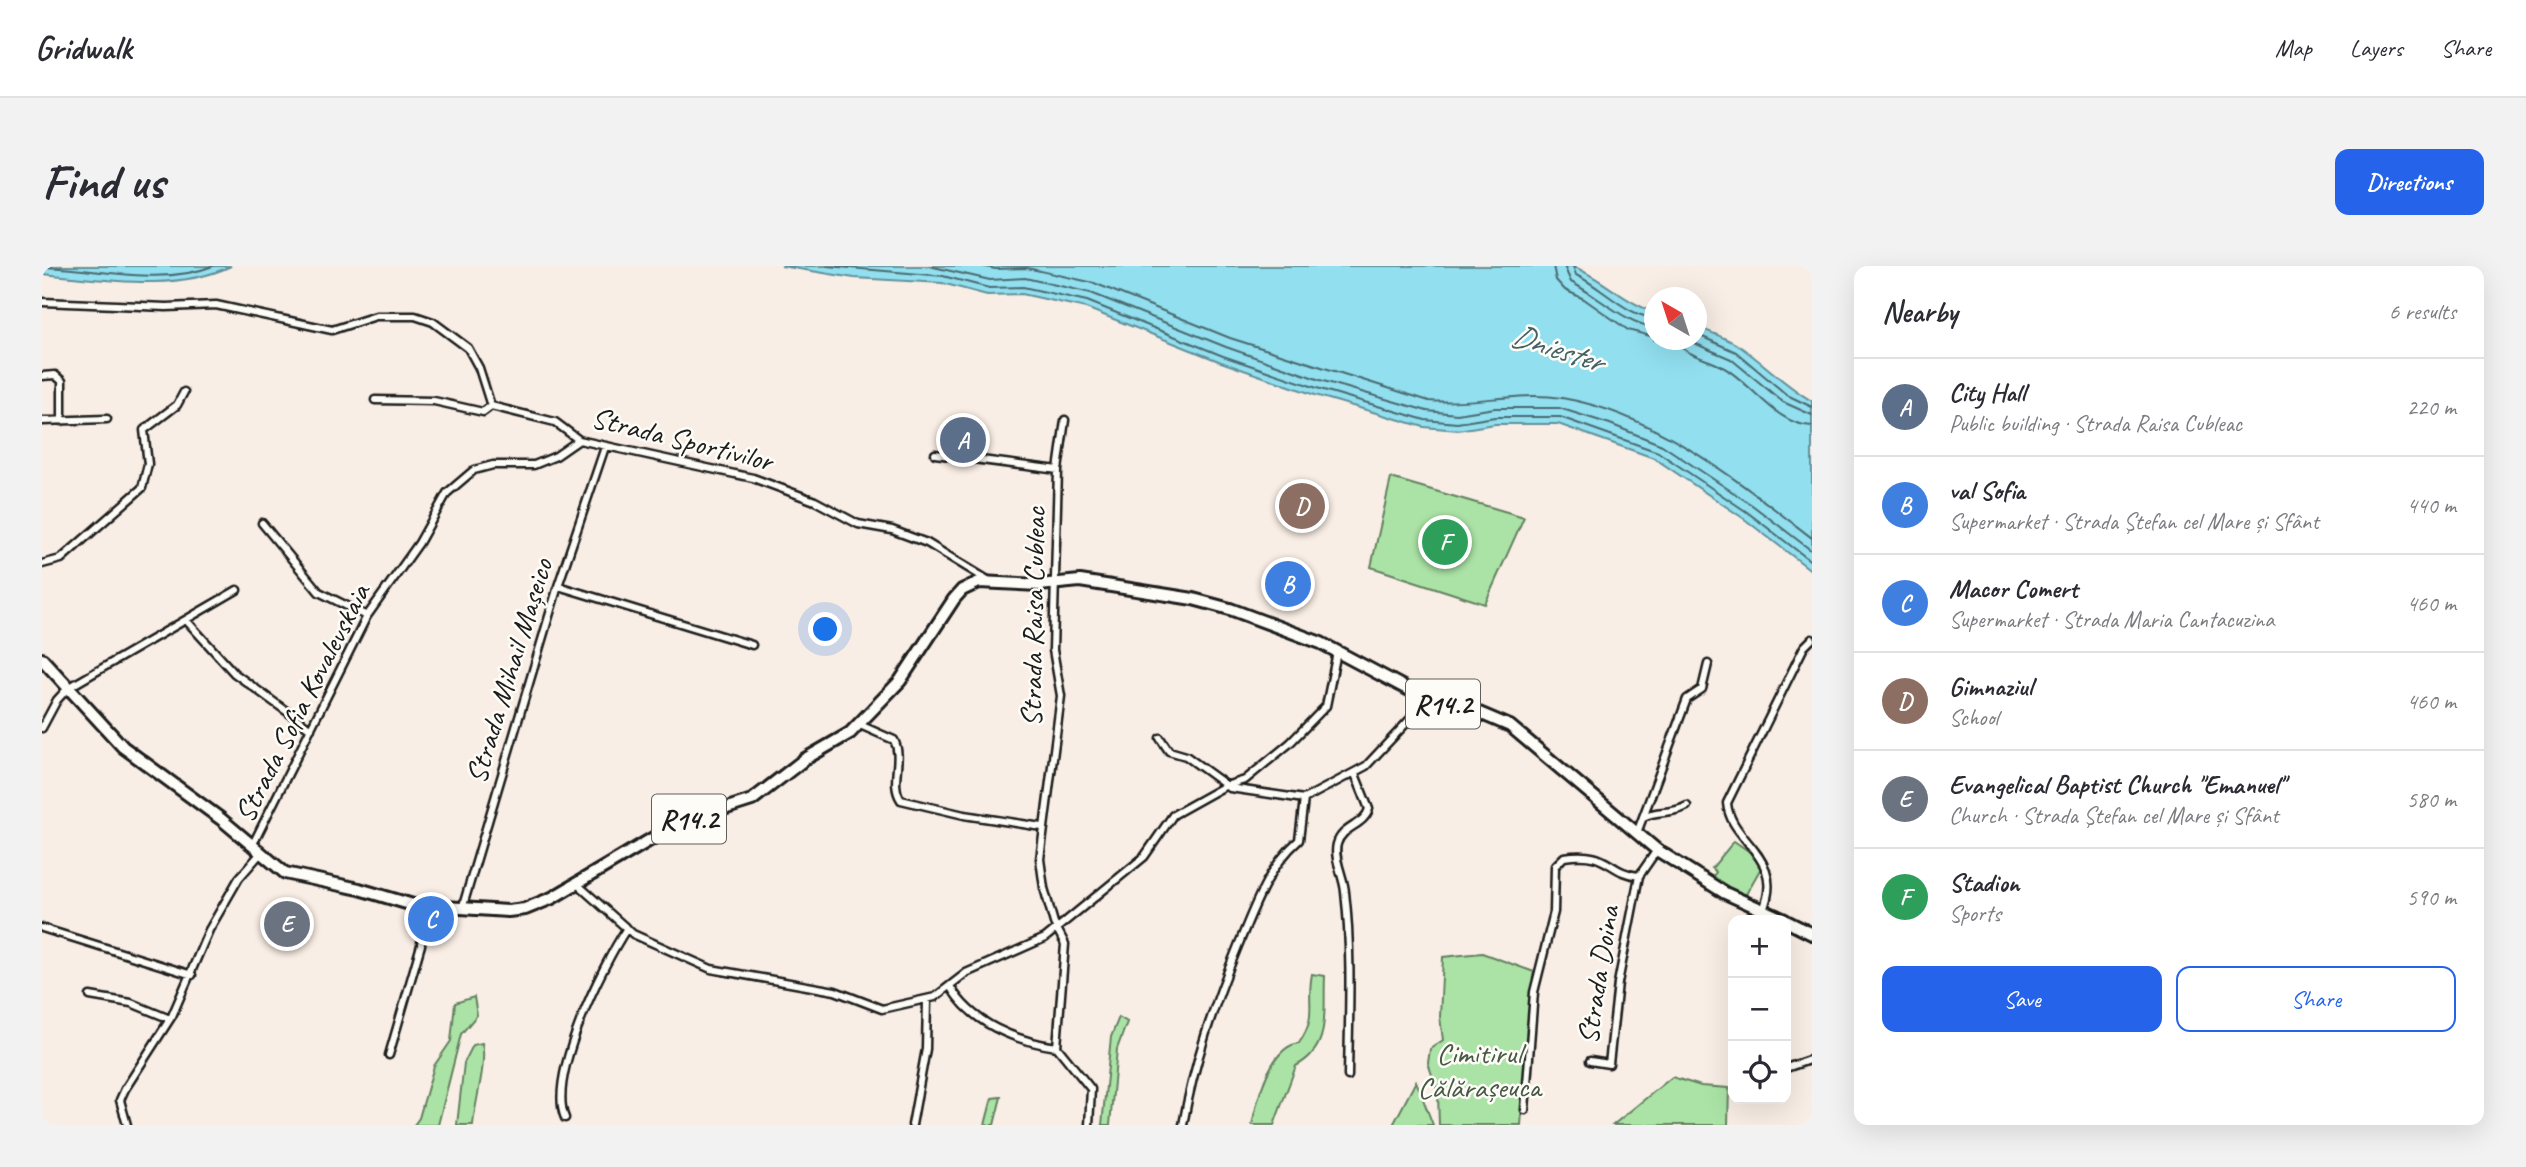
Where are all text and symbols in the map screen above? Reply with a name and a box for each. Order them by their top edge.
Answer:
text: Gridwalk [35,27,132,69]
text: Map [2275,33,2312,63]
text: Layers [2350,33,2403,63]
text: Share [2441,33,2491,63]
button: Directions [2335,149,2484,215]
text: Find us [42,151,164,213]
north arrow [1644,287,1707,350]
text: Nearby [1882,293,1958,331]
text: 6 results [2389,297,2456,326]
water label: Dniester [1507,314,1613,384]
text: City Hall [1949,376,2025,409]
text: A [1899,393,1911,422]
text: 220 m [2407,393,2456,422]
street label: Strada Sportivilor [588,398,779,480]
text: Public building · Strada Raisa Cubleac [1949,409,2242,438]
pin: A [940,414,986,466]
text: val Sofia [1949,474,2025,507]
pin: D [1279,480,1325,532]
text: B [1899,491,1911,520]
text: 440 m [2407,491,2456,520]
street label: Strada Raisa Cubleac [1012,506,1054,727]
text: Supermarket · Strada Ștefan cel Mare și Sfânt [1949,507,2319,536]
pin: F [1422,516,1468,568]
street label: Strada Mihail Mașeico [457,553,562,788]
pin: B [1265,558,1311,610]
text: Macor Comert [1949,572,2078,605]
street label: Strada Sofia Kovalevskaia [225,576,379,829]
text: C [1900,589,1910,618]
text: 460 m [2407,589,2456,618]
text: Supermarket · Strada Maria Cantacuzina [1949,605,2274,634]
your location [808,612,842,646]
text: Gimnaziul [1949,670,2032,703]
road number: R14.2 [1406,680,1480,728]
text: D [1898,687,1912,716]
text: 460 m [2407,687,2456,716]
text: School [1949,703,1998,732]
text: Evangelical Baptist Church "Emanuel" [1949,768,2285,801]
text: E [1899,785,1911,814]
text: 580 m [2407,785,2456,814]
road number: R14.2 [652,794,726,844]
text: Church · Strada Ștefan cel Mare și Sfânt [1949,801,2279,830]
text: Stadion [1949,866,2020,899]
text: F [1900,883,1910,912]
text: 590 m [2407,883,2456,912]
pin: C [408,893,454,945]
pin: E [264,898,310,950]
text: Sports [1949,899,2001,928]
street label: Strada Doina [1568,901,1628,1047]
map controls [1728,915,1791,1104]
button: + [1728,915,1791,978]
button: Save [1882,966,2162,1032]
button: Share [2176,966,2456,1032]
button: − [1728,978,1791,1041]
park label: Cimitirul Călărașeuca [1417,1034,1543,1106]
button: locate [1728,1041,1791,1104]

